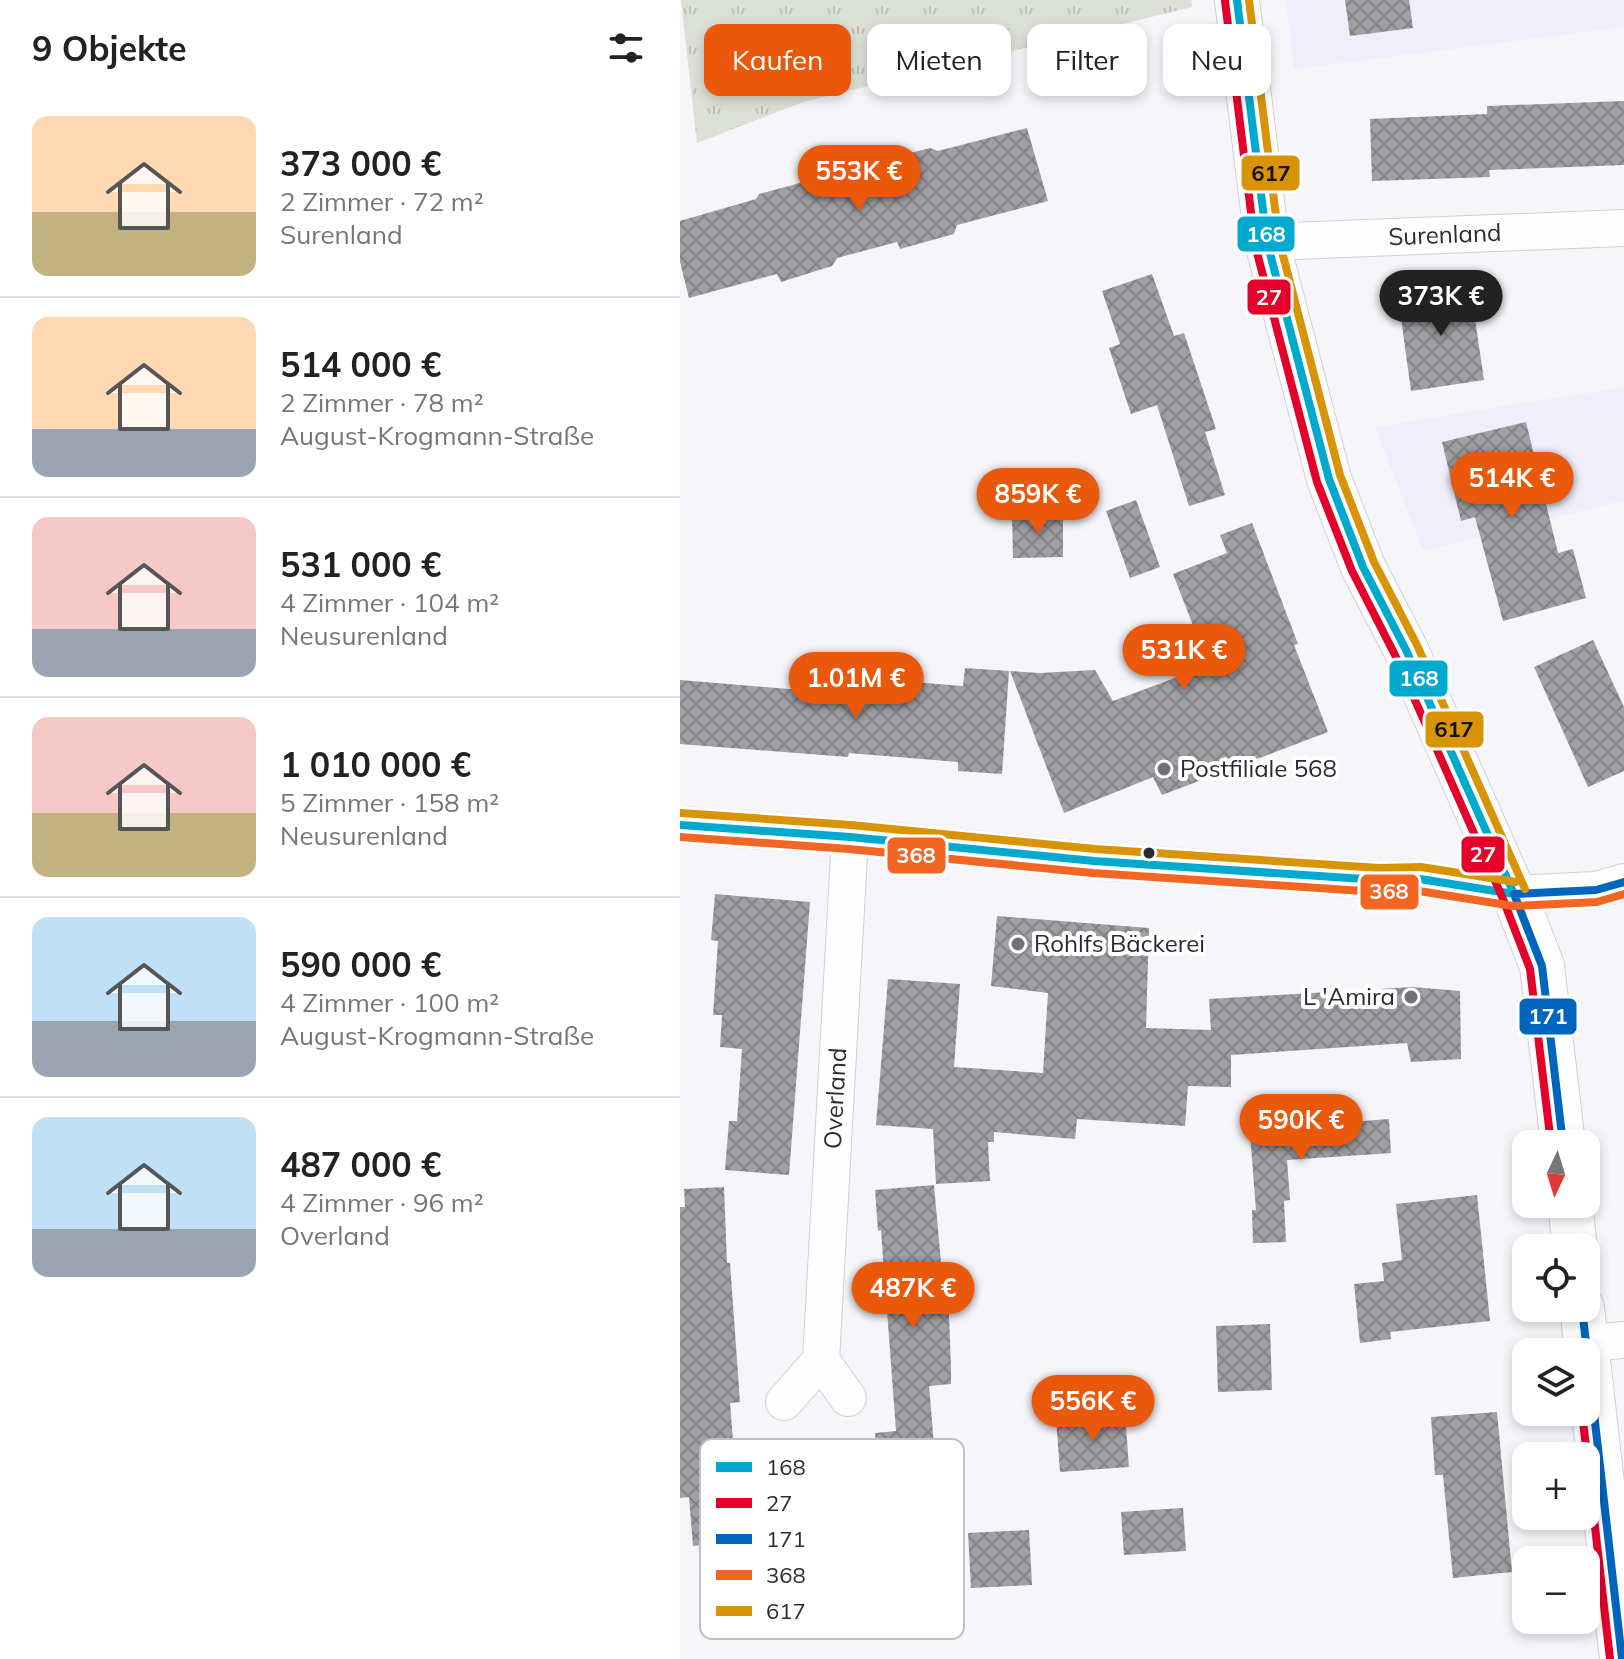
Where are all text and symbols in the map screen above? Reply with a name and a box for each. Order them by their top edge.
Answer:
chip: Kaufen [704,24,851,96]
chip: Mieten [867,24,1011,96]
chip: Filter [1027,24,1147,96]
chip: Neu [1163,24,1271,96]
icon: filters [604,26,648,70]
text: 9 Objekte [32,27,187,70]
text: 373 000 € [280,142,441,185]
pin: 553K € [794,145,924,213]
icon: home [96,148,192,244]
text: 553K € [816,154,902,187]
line badge: 617 [1240,154,1301,192]
text: 617 [1251,159,1291,187]
text: 2 Zimmer · 72 m² [280,185,484,218]
line badge: 168 [1236,215,1296,253]
street label: Surenland [1388,217,1502,251]
text: Surenland [280,218,402,251]
text: 168 [1246,220,1286,248]
pin: 373K € [1376,270,1506,338]
line badge: 27 [1246,278,1292,316]
text: 373K € [1398,279,1484,312]
text: 27 [1256,283,1282,311]
text: 514 000 € [280,343,441,386]
icon: home [96,349,192,445]
text: 2 Zimmer · 78 m² [280,386,484,419]
text: August-Krogmann-Straße [280,419,594,452]
pin: 514K € [1447,452,1577,520]
text: 514K € [1469,461,1555,494]
pin: 859K € [973,468,1103,536]
text: 859K € [995,477,1081,510]
text: 531 000 € [280,543,441,586]
icon: home [96,549,192,645]
text: 4 Zimmer · 104 m² [280,586,499,619]
text: Neusurenland [280,619,448,652]
pin: 531K € [1119,624,1249,692]
text: 531K € [1141,633,1227,666]
pin: 1.01M € [782,652,930,720]
line badge: 168 [1388,659,1449,698]
text: 1.01M € [807,661,905,694]
text: 168 [1399,664,1439,692]
line badge: 617 [1424,710,1485,749]
text: 617 [1434,715,1474,743]
text: 1 010 000 € [280,743,471,786]
icon: home [96,749,192,845]
place label: Postfiliale 568 [1180,753,1337,783]
marker: Postfiliale 568 [1155,760,1173,778]
text: 5 Zimmer · 158 m² [280,786,499,819]
text: Neusurenland [280,819,448,852]
line badge: 27 [1460,835,1506,874]
line badge: 368 [886,836,947,875]
text: 27 [1470,840,1496,868]
text: 368 [896,841,936,869]
unlabelled marker [1141,845,1157,861]
line badge: 368 [1359,873,1420,911]
text: 368 [1369,877,1409,905]
place label: Rohlfs Bäckerei [1034,928,1205,958]
marker: Rohlfs Bäckerei [1009,935,1027,953]
text: 590 000 € [280,943,441,986]
icon: home [96,949,192,1045]
place label: L 'Amira [1303,981,1395,1011]
text: 4 Zimmer · 100 m² [280,986,499,1019]
marker: L 'Amira [1402,988,1420,1006]
line badge: 171 [1518,997,1578,1036]
text: 171 [1528,1002,1568,1030]
text: August-Krogmann-Straße [280,1019,594,1052]
street label: Overland [817,1047,852,1150]
pin: 590K € [1236,1094,1366,1162]
text: 590K € [1258,1103,1344,1136]
north arrow [1512,1130,1600,1218]
map controls [1512,1130,1600,1634]
text: 487 000 € [280,1143,441,1186]
icon: home [96,1149,192,1245]
text: 4 Zimmer · 96 m² [280,1186,484,1219]
text: Overland [280,1219,390,1252]
button: locate [1512,1234,1600,1322]
pin: 487K € [848,1262,978,1330]
text: 487K € [870,1271,956,1304]
button: layers [1512,1338,1600,1426]
pin: 556K € [1028,1375,1158,1443]
text: 556K € [1050,1384,1136,1417]
legend [700,1439,964,1639]
button: + [1512,1442,1600,1530]
text: 168 [766,1453,806,1481]
text: 27 [766,1489,792,1517]
text: 171 [766,1525,806,1553]
button: − [1512,1546,1600,1634]
text: 368 [766,1561,806,1589]
text: 617 [766,1597,806,1625]

